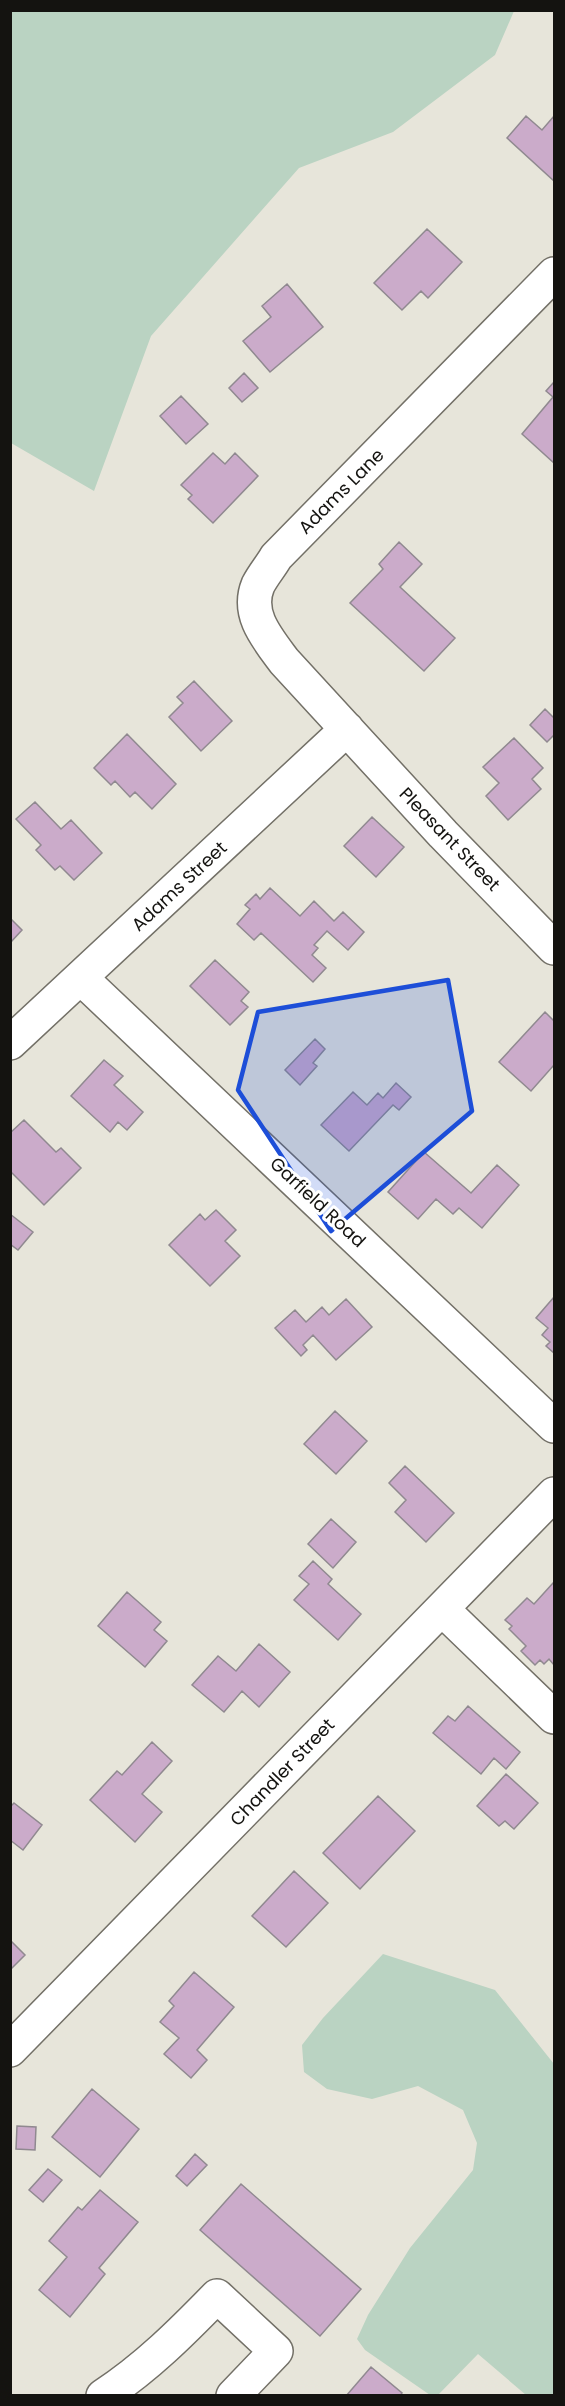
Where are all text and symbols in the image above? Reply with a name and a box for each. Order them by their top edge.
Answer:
street label: Adams Lane [293,443,389,539]
street label: Pleasant Street [394,782,506,896]
street label: Adams Street [126,835,232,937]
street label: Garfield Road [265,1151,371,1253]
street label: Chandler Street [224,1713,340,1831]

